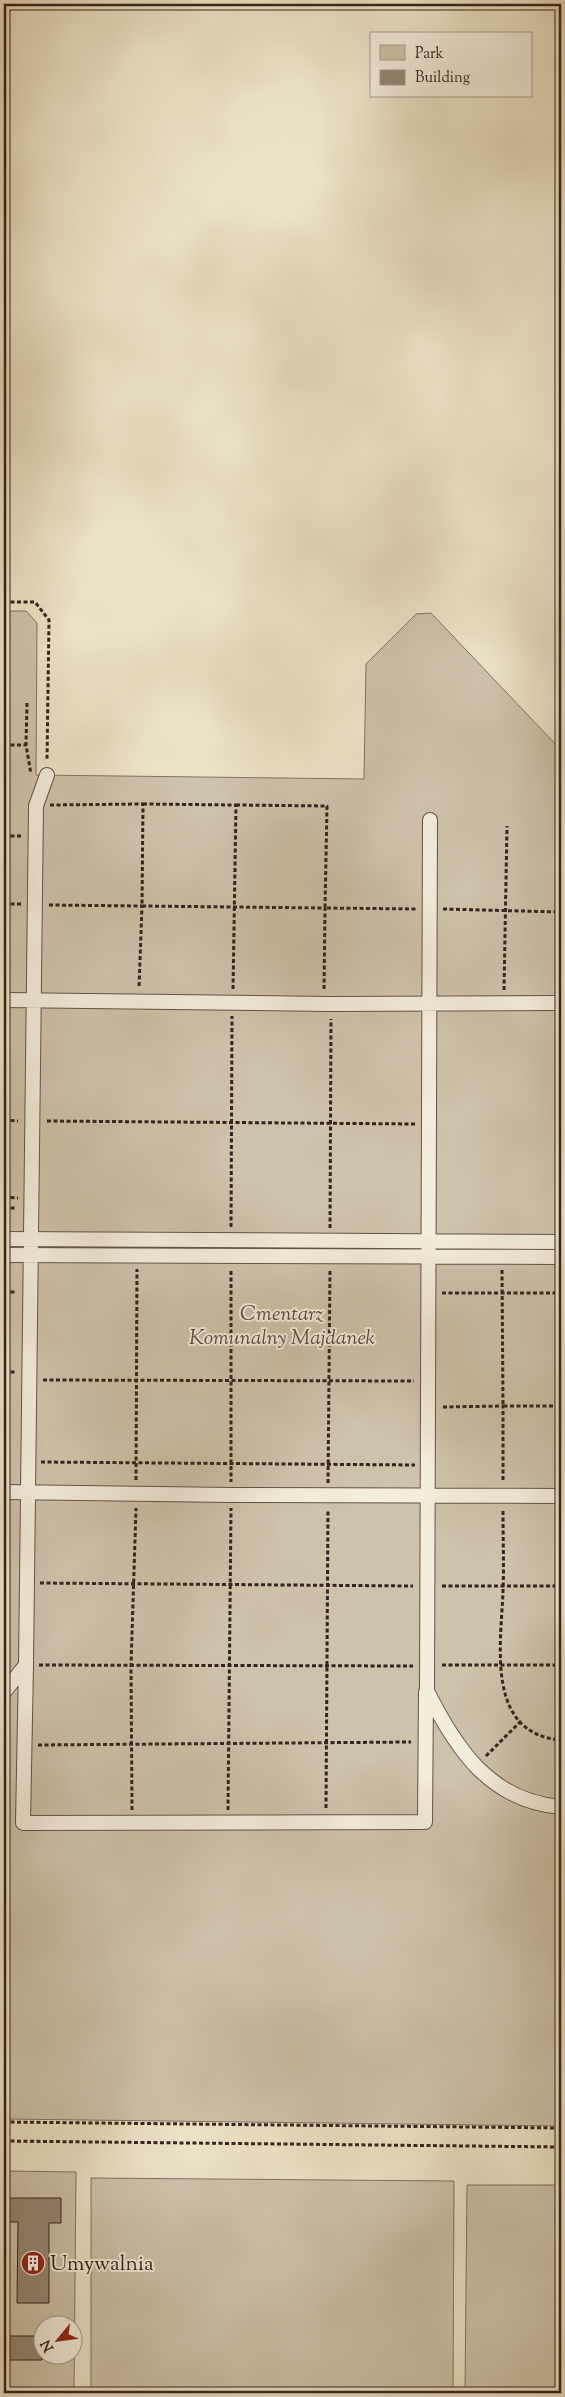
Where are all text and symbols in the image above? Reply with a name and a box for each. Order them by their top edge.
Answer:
legend [370,32,532,98]
text: Park [415,44,444,65]
text: Building [415,68,470,89]
park label: Cmentarz Komunalny Majdanek [189,1300,376,1354]
building icon: Umywalnia [20,2250,46,2276]
place label: Umywalnia [50,2250,154,2280]
north arrow [32,2314,82,2364]
text: N [37,2336,60,2355]

